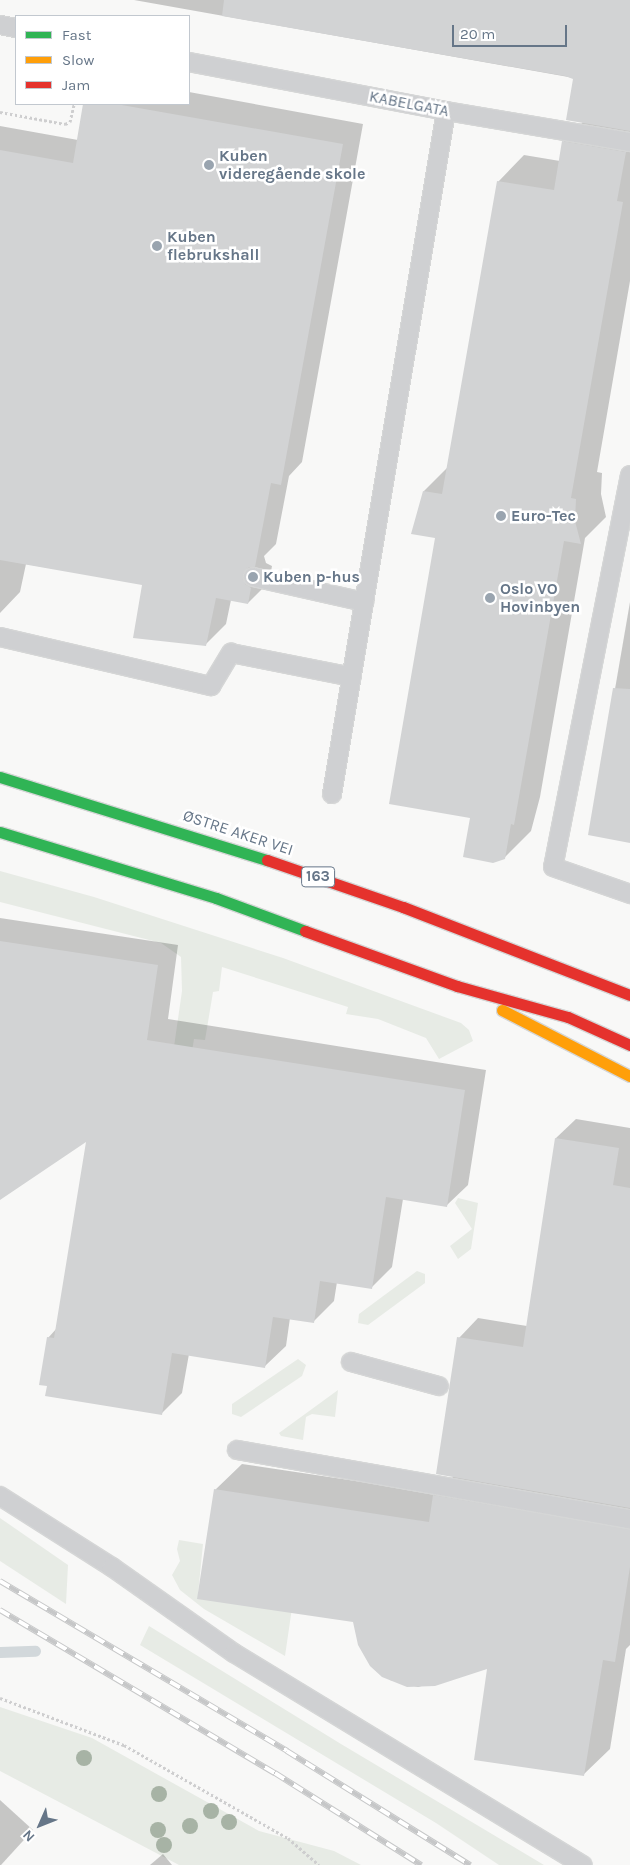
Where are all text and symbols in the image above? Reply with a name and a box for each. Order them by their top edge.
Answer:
legend [15,15,190,105]
scale bar [455,15,570,47]
text: 20 m [460,25,495,43]
text: Fast [62,26,91,44]
text: Slow [62,51,94,69]
text: Jam [62,76,90,94]
street label: KABELGATA [368,87,450,121]
place label: Kuben videregående skole [219,146,365,184]
marker: Kuben videregående skole [203,159,215,171]
place label: Kuben flebrukshall [167,227,259,265]
marker: Kuben flebrukshall [151,240,163,252]
place label: Euro-Tec [511,506,576,526]
marker: Euro-Tec [495,510,507,522]
place label: Kuben p-hus [263,567,360,587]
marker: Kuben p-hus [247,571,259,583]
place label: Oslo VO Hovinbyen [500,579,580,617]
marker: Oslo VO Hovinbyen [484,592,496,604]
street label: ØSTRE AKER VEI [181,806,295,860]
road number: 163 [300,864,336,890]
north arrow [15,1800,65,1850]
text: N [19,1826,38,1845]

